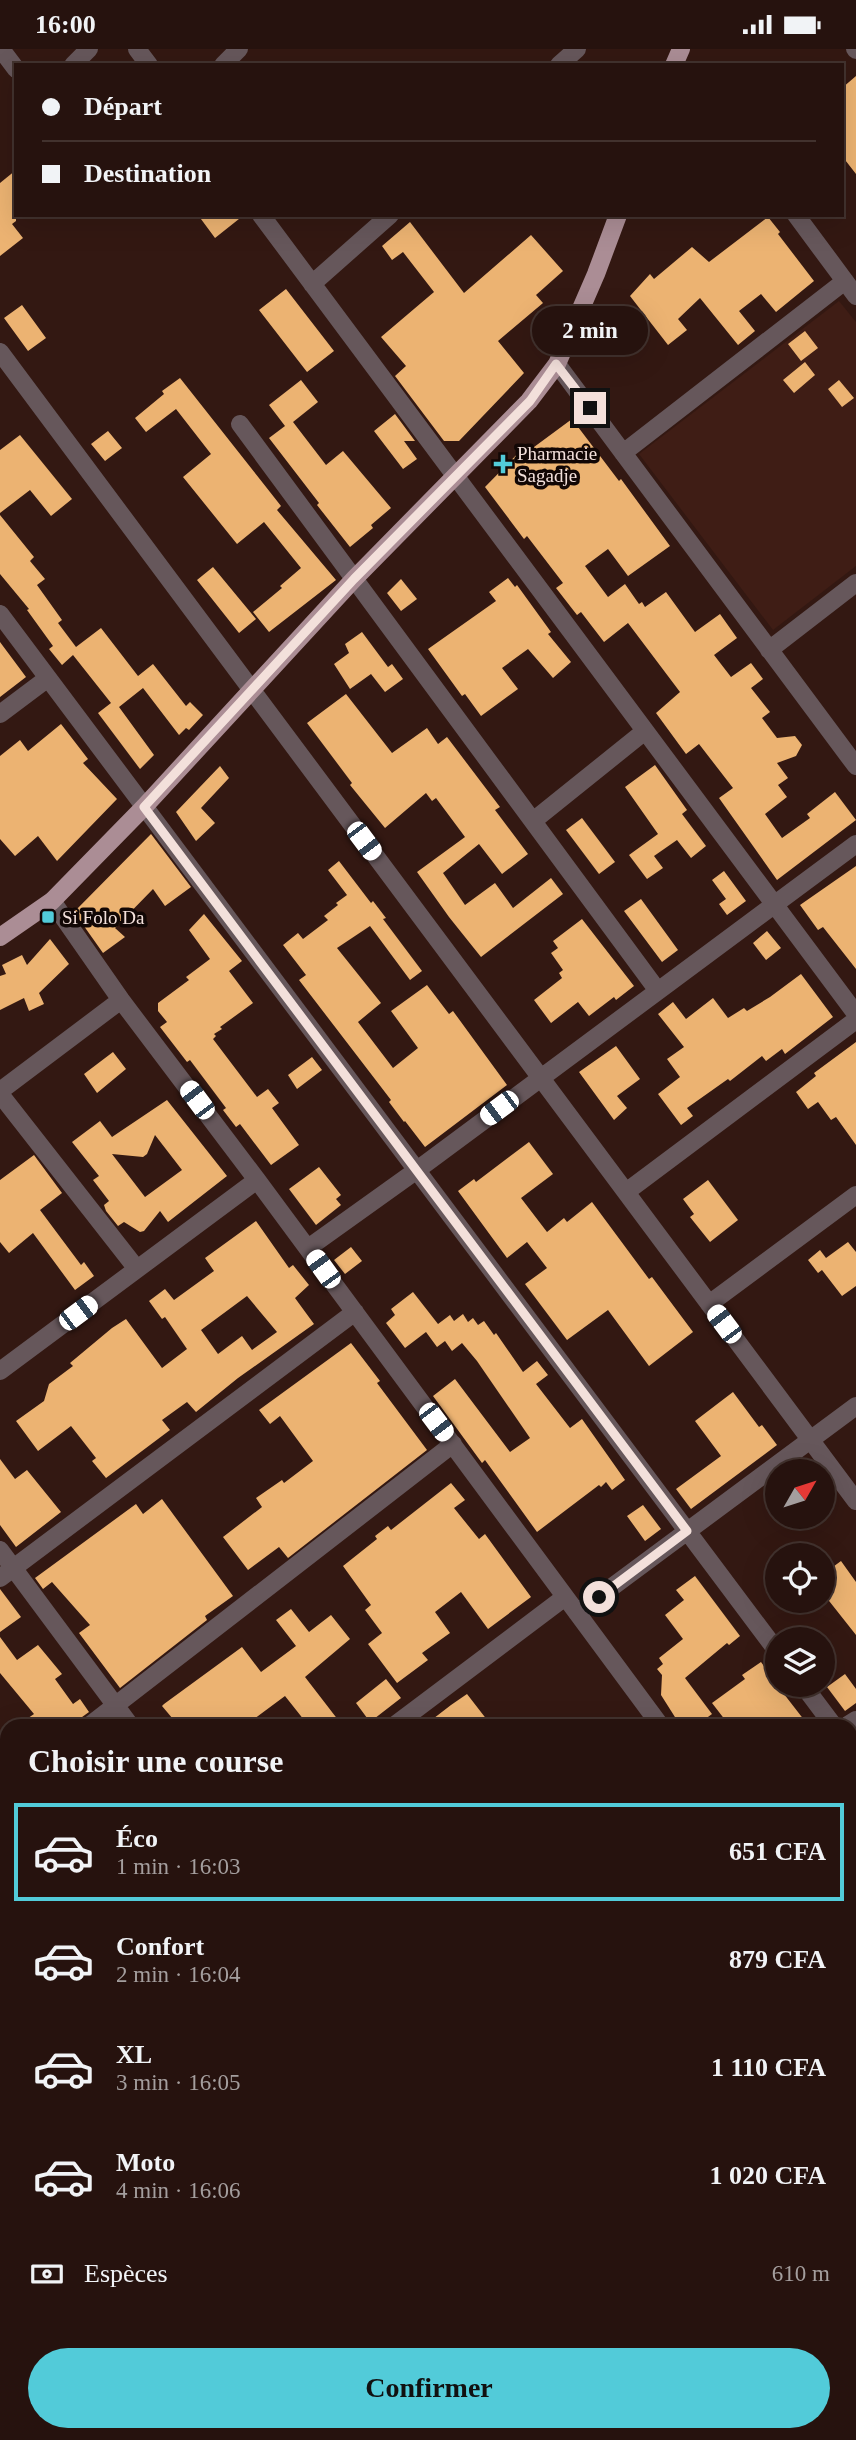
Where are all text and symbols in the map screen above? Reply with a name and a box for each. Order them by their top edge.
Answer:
text: 16:00 [35,10,96,39]
text: Départ [84,92,162,121]
text: Destination [84,159,211,188]
callout: 2 min [532,307,648,355]
text: 2 min [562,318,618,343]
route end [574,392,606,424]
place label: Pharmacie Sagadje [517,443,597,486]
marker: Pharmacie Sagadje [495,456,511,472]
car [343,818,386,864]
place label: Si Folo Da [62,907,145,928]
marker: Si Folo Da [40,909,56,925]
car [176,1077,219,1123]
car [476,1087,523,1129]
car [303,1246,344,1292]
car [55,1292,102,1334]
car [703,1301,746,1347]
car [415,1399,458,1445]
north arrow [765,1459,835,1529]
map controls [765,1459,835,1697]
button: locate [765,1543,835,1613]
route start [583,1581,615,1613]
button: layers [765,1627,835,1697]
text: Choisir une course [28,1743,283,1779]
icon: car [32,1821,95,1884]
text: Éco [116,1824,158,1853]
text: 651 CFA [729,1837,826,1866]
text: 1 min · 16:03 [116,1854,241,1879]
icon: car [32,1929,95,1992]
text: Confort [116,1932,204,1961]
text: 879 CFA [729,1945,826,1974]
text: 2 min · 16:04 [116,1962,241,1987]
icon: car [32,2037,95,2100]
text: XL [116,2040,152,2069]
text: 1 110 CFA [711,2053,826,2082]
text: 3 min · 16:05 [116,2070,241,2095]
icon: car [32,2145,95,2208]
text: Moto [116,2148,175,2177]
text: 1 020 CFA [709,2161,826,2190]
text: 4 min · 16:06 [116,2178,241,2203]
icon: cash [28,2255,66,2293]
text: Espèces [84,2259,168,2288]
text: 610 m [772,2261,830,2286]
button: Confirmer [28,2348,830,2428]

